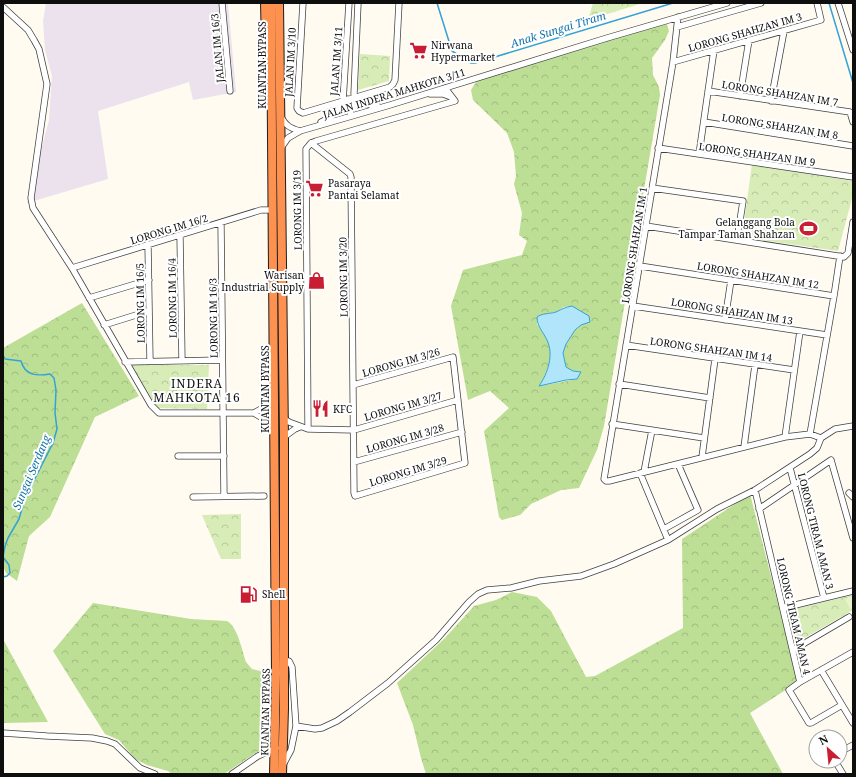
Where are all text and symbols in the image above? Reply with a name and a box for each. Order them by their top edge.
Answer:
water label: Anak Sungai Tiram [508,7,608,51]
street label: LORONG SHAHZAN IM 3 [687,9,804,55]
street label: JALAN IM 16/3 [207,12,227,84]
street label: KUANTAN BYPASS [255,21,269,109]
street label: JALAN IM 3/11 [327,26,345,97]
street label: JALAN IM 3/10 [281,27,299,98]
place label: Nirwana Hypermarket [431,38,496,64]
supermarket icon: Nirwana Hypermarket [408,41,428,61]
street label: JALAN INDERA MAHKOTA 3/11 [320,65,467,122]
street label: LORONG SHAHZAN IM 7 [721,77,840,109]
street label: LORONG SHAHZAN IM 8 [721,110,840,142]
street label: LORONG SHAHZAN IM 9 [698,139,816,169]
street label: LORONG IM 3/19 [289,170,305,250]
place label: Pasaraya Pantai Selamat [328,176,400,202]
supermarket icon: Pasaraya Pantai Selamat [305,179,325,199]
street label: LORONG SHAHZAN IM 1 [618,186,650,304]
street label: LORONG IM 16/2 [129,211,209,247]
place label: Gelanggang Bola Tampar Taman Shahzan [678,215,796,241]
sports icon: Gelanggang Bola Tampar Taman Shahzan [798,218,818,238]
street label: LORONG IM 3/20 [335,236,351,317]
street label: LORONG IM 16/4 [164,257,180,338]
street label: LORONG SHAHZAN IM 12 [696,258,820,292]
street label: LORONG IM 16/5 [132,263,148,343]
place label: Warisan Industrial Supply [221,268,305,294]
shop icon: Warisan Industrial Supply [307,271,327,291]
street label: LORONG IM 16/3 [205,277,221,358]
street label: LORONG SHAHZAN IM 13 [670,294,794,328]
street label: LORONG SHAHZAN IM 14 [649,333,773,365]
street label: LORONG IM 3/26 [361,344,442,380]
street label: KUANTAN BYPASS [258,345,272,433]
district label: INDERA MAHKOTA 16 [153,375,241,406]
street label: LORONG IM 3/27 [363,388,444,424]
restaurant icon: KFC [310,399,330,419]
place label: KFC [333,402,352,416]
street label: LORONG IM 3/28 [365,420,446,456]
water label: Sungai Serdang [9,432,54,512]
street label: LORONG IM 3/29 [368,453,448,489]
street label: LORONG TIRAM AMAN 3 [795,471,837,591]
street label: LORONG TIRAM AMAN 4 [774,556,814,676]
fuel station icon: Shell [239,584,259,604]
place label: Shell [262,587,285,601]
street label: KUANTAN BYPASS [257,668,273,756]
north arrow [808,729,848,769]
text: N [816,731,831,748]

